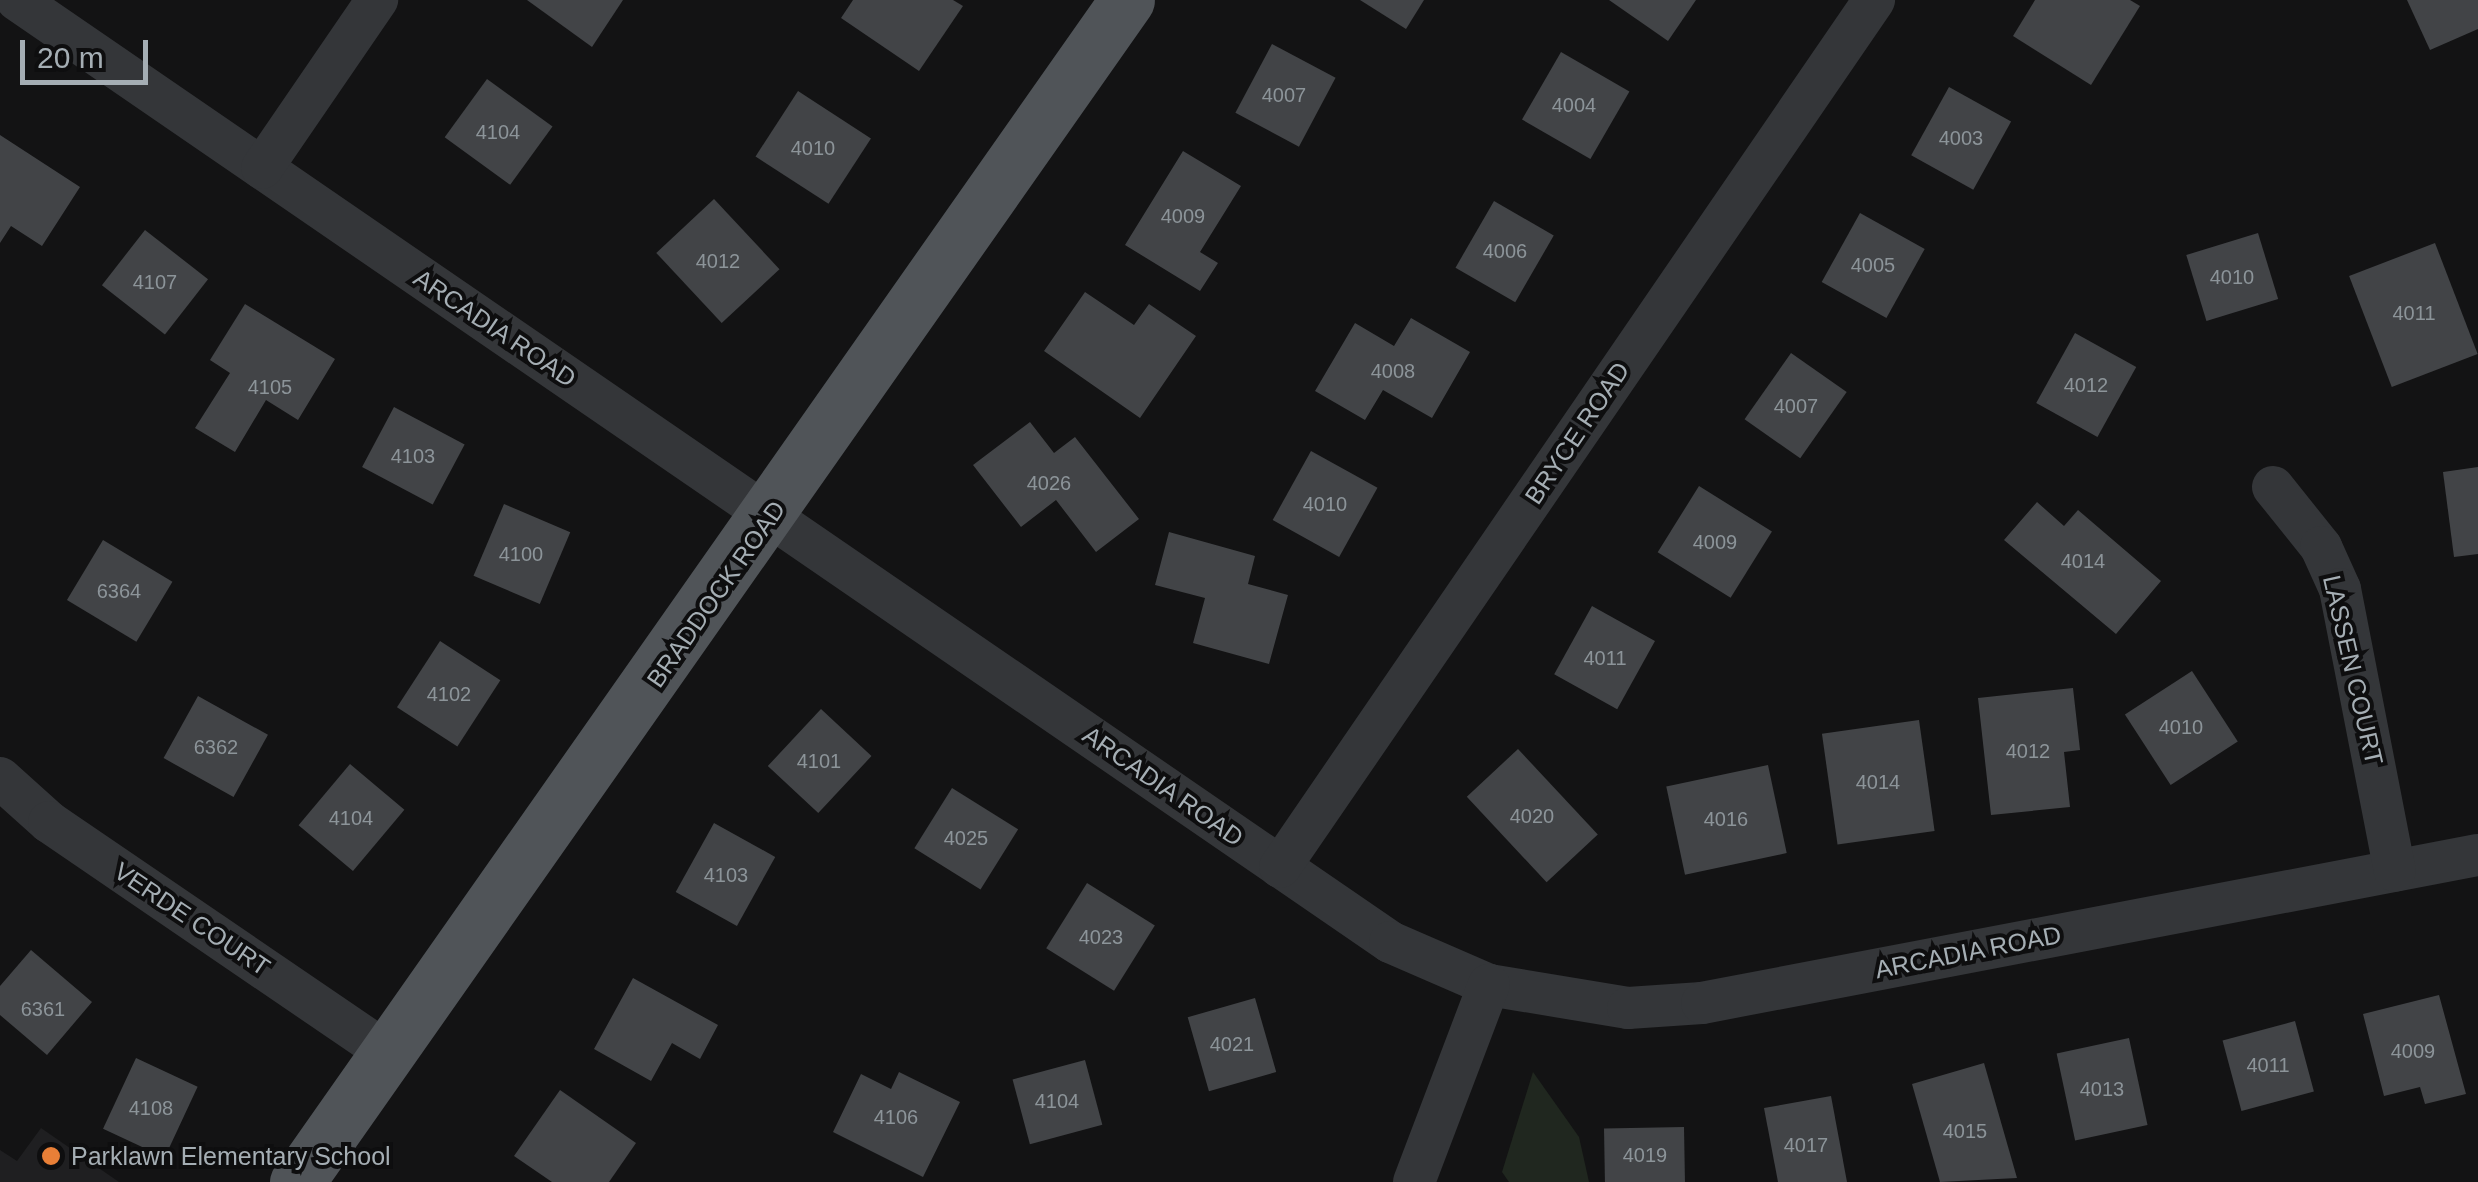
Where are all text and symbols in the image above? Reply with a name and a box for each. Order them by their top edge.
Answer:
scale bar [25,20,152,82]
text: 20 m [37,41,104,74]
house number: 4007 [1262,83,1306,107]
house number: 4004 [1552,93,1596,117]
house number: 4104 [476,120,520,144]
house number: 4003 [1939,126,1983,150]
house number: 4010 [791,136,835,160]
house number: 4009 [1161,204,1205,228]
house number: 4006 [1483,239,1527,263]
house number: 4012 [696,249,740,273]
house number: 4005 [1851,253,1895,277]
street label: ARCADIA ROAD [408,262,582,394]
house number: 4010 [2210,265,2254,289]
house number: 4107 [133,270,177,294]
house number: 4011 [2392,301,2436,325]
street label: BRYCE ROAD [1518,356,1636,510]
house number: 4008 [1371,359,1415,383]
house number: 4012 [2064,373,2108,397]
house number: 4105 [248,375,292,399]
house number: 4007 [1774,394,1818,418]
house number: 4103 [391,444,435,468]
house number: 4026 [1027,471,1071,495]
house number: 4010 [1303,492,1347,516]
street label: BRADDOCK ROAD [640,495,792,693]
house number: 4009 [1693,530,1737,554]
house number: 4100 [499,542,543,566]
house number: 4014 [2061,549,2105,573]
street label: LASSEN COURT [2317,572,2389,768]
house number: 6364 [97,579,141,603]
house number: 4011 [1583,646,1627,670]
house number: 4102 [427,682,471,706]
house number: 4010 [2159,715,2203,739]
street label: ARCADIA ROAD [1076,719,1250,853]
house number: 6362 [194,735,238,759]
house number: 4012 [2006,739,2050,763]
house number: 4101 [797,749,841,773]
house number: 4014 [1856,770,1900,794]
house number: 4020 [1510,804,1554,828]
house number: 4104 [329,806,373,830]
house number: 4016 [1704,807,1748,831]
house number: 4025 [944,826,988,850]
street label: VERDE COURT [108,856,276,982]
house number: 4103 [704,863,748,887]
street label: ARCADIA ROAD [1872,919,2064,985]
house number: 4023 [1079,925,1123,949]
house number: 6361 [21,997,65,1021]
house number: 4021 [1210,1032,1254,1056]
house number: 4009 [2391,1039,2435,1063]
house number: 4011 [2246,1053,2290,1077]
house number: 4013 [2080,1077,2124,1101]
house number: 4104 [1035,1089,1079,1113]
house number: 4108 [129,1096,173,1120]
house number: 4106 [874,1105,918,1129]
house number: 4015 [1943,1119,1987,1143]
house number: 4017 [1784,1133,1828,1157]
place label: Parklawn Elementary School [71,1141,391,1171]
house number: 4019 [1623,1143,1667,1167]
marker: Parklawn Elementary School [40,1145,62,1167]

